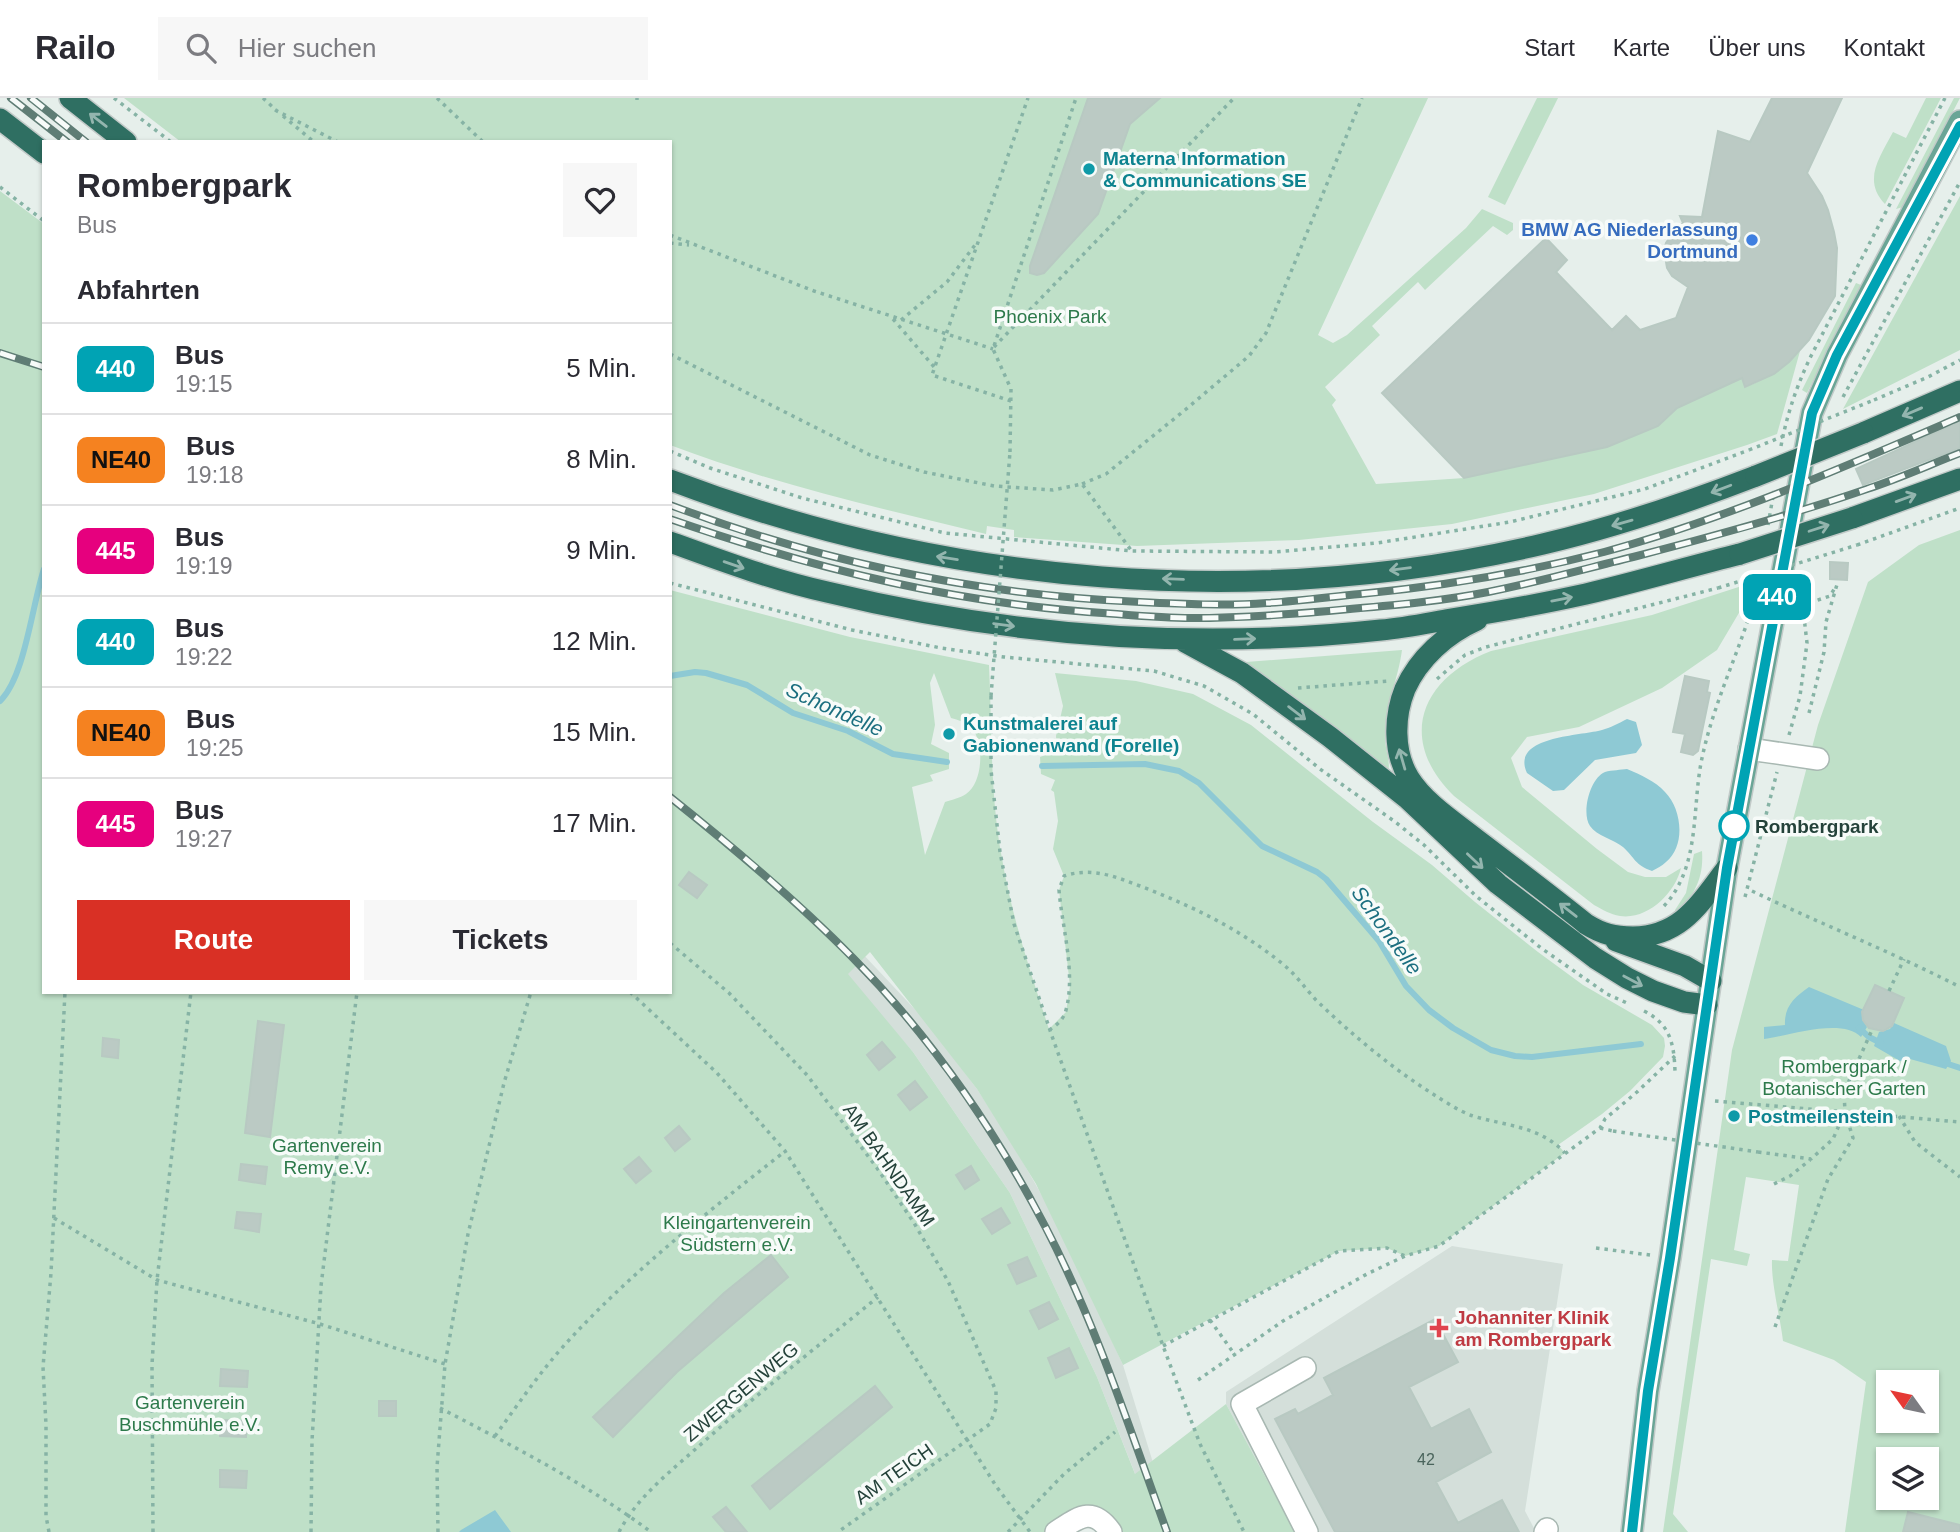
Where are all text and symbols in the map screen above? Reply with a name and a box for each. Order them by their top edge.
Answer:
search box [158,17,648,80]
text: Railo [35,29,116,66]
icon: search [182,29,220,67]
text: Hier suchen [238,33,376,63]
text: Start [1524,34,1575,61]
text: Karte [1613,34,1670,61]
text: Über uns [1708,34,1806,61]
text: Kontakt [1844,34,1925,61]
one-way arrow [89,112,107,127]
place label: Materna Information & Communications SE [1103,148,1307,191]
marker: Materna Information & Communications SE [1081,161,1097,177]
button: heart [563,163,637,237]
text: Rombergpark [77,167,292,204]
text: Bus [77,212,117,238]
place label: BMW AG Niederlassung Dortmund [1521,219,1738,262]
marker: BMW AG Niederlassung Dortmund [1744,232,1760,248]
text: Abfahrten [77,275,200,305]
park label: Phoenix Park [993,306,1107,327]
text: Bus [175,340,224,370]
text: 5 Min. [566,353,637,383]
text: 440 [95,355,136,382]
text: 19:15 [175,371,233,397]
one-way arrow [1901,406,1923,419]
text: Bus [186,431,235,461]
text: 8 Min. [566,444,637,474]
text: NE40 [91,446,151,473]
text: 19:18 [186,462,244,488]
one-way arrow [1711,484,1733,497]
one-way arrow [1895,491,1917,504]
one-way arrow [1611,517,1634,530]
one-way arrow [1808,521,1830,534]
text: Bus [175,522,224,552]
text: 9 Min. [566,535,637,565]
text: 445 [95,537,136,564]
one-way arrow [936,551,959,564]
text: 19:19 [175,553,233,579]
one-way arrow [723,560,745,572]
one-way arrow [1389,562,1412,575]
one-way arrow [1162,573,1185,586]
line badge: 440 [1737,574,1817,620]
text: 440 [1757,583,1797,610]
one-way arrow [1550,591,1573,605]
text: Bus [175,613,224,643]
one-way arrow [992,619,1015,632]
text: 12 Min. [552,626,637,656]
text: 440 [95,628,136,655]
one-way arrow [1233,632,1256,645]
text: 19:22 [175,644,233,670]
water label: Schondelle [783,677,887,741]
text: Bus [186,704,235,734]
one-way arrow [1287,705,1306,720]
place label: Kunstmalerei auf Gabionenwand (Forelle) [963,713,1179,756]
text: 15 Min. [552,717,637,747]
text: NE40 [91,719,151,746]
marker: Kunstmalerei auf Gabionenwand (Forelle) [941,726,957,742]
text: 19:25 [186,735,244,761]
one-way arrow [1395,748,1408,771]
text: Bus [175,795,224,825]
text: 17 Min. [552,808,637,838]
text: 445 [95,810,136,837]
marker: Rombergpark [1719,811,1749,841]
place label: Rombergpark [1755,816,1879,837]
text: 19:27 [175,826,233,852]
one-way arrow [1466,853,1483,870]
water label: Schondelle [1347,881,1427,979]
button: Route [77,900,350,980]
button: Tickets [364,900,637,980]
one-way arrow [1559,902,1578,917]
one-way arrow [1622,975,1643,988]
park label: Rombergpark / Botanischer Garten [1762,1056,1926,1099]
street label: AM BAHNDAMM [839,1100,939,1230]
place label: Postmeilenstein [1748,1106,1894,1127]
marker: Postmeilenstein [1726,1108,1742,1124]
park label: Gartenverein Remy e.V. [272,1135,382,1178]
park label: Kleingartenverein Südstern e.V. [663,1212,811,1255]
place label: Johanniter Klinik am Rombergpark [1455,1307,1612,1350]
marker: Johanniter Klinik am Rombergpark [1429,1318,1449,1338]
street label: ZWERGENWEG [680,1338,802,1446]
north arrow [1876,1370,1939,1433]
map controls [1876,1370,1939,1510]
park label: Gartenverein Buschmühle e.V. [119,1392,261,1435]
street label: AM TEICH [851,1439,937,1509]
button: layers [1876,1447,1939,1510]
house number: 42 [1417,1451,1435,1468]

